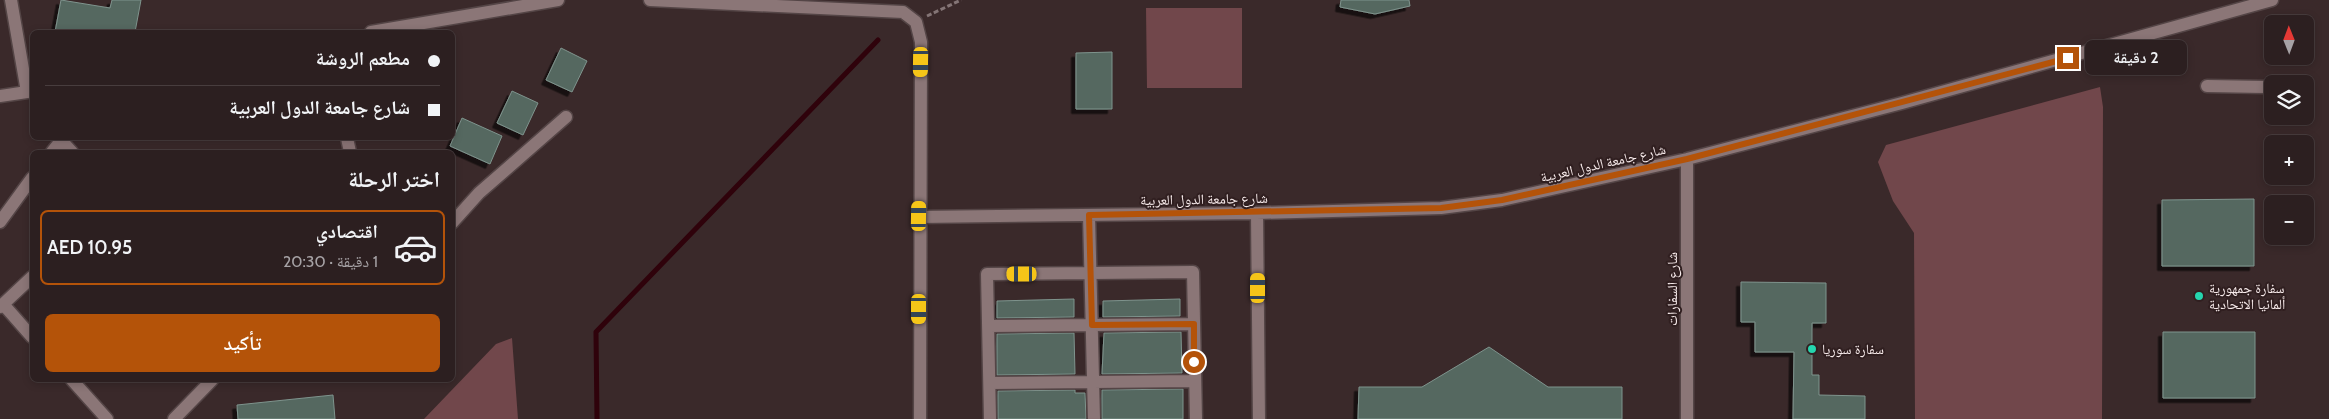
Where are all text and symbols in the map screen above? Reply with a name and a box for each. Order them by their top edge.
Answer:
north arrow [2264,15,2314,65]
map controls [2264,15,2314,245]
callout: 2 دقيقة [2086,40,2188,76]
text: مطعم الروشة [316,47,410,70]
car [913,47,928,77]
route end [2057,47,2079,69]
text: 2 دقيقة [2113,48,2159,67]
button: layers [2264,75,2314,125]
text: شارع جامعة الدول العربية [229,96,410,119]
button: + [2264,135,2314,185]
street label: شارع جامعة الدول العربية [1539,140,1668,187]
text: اختر الرحلة [348,166,440,193]
street label: شارع جامعة الدول العربية [1140,189,1268,210]
button: − [2264,195,2314,245]
car [911,201,926,231]
text: اقتصادي [316,220,378,243]
icon: car [393,225,438,270]
text: AED 10.95 [47,236,132,259]
text: 1 دقيقة · 20:30 [283,252,378,271]
street label: شارع السفارات [1663,252,1682,326]
car [1007,267,1037,282]
car [1250,273,1265,303]
place label: سفارة جمهورية ألمانيا الاتحادية [2209,279,2285,313]
marker: سفارة جمهورية ألمانيا الاتحادية [2193,290,2205,302]
car [911,294,926,324]
button: تأكيد [45,314,440,372]
place label: سفارة سوريا [1822,340,1884,358]
marker: سفارة سوريا [1806,343,1818,355]
route start [1183,351,1205,373]

